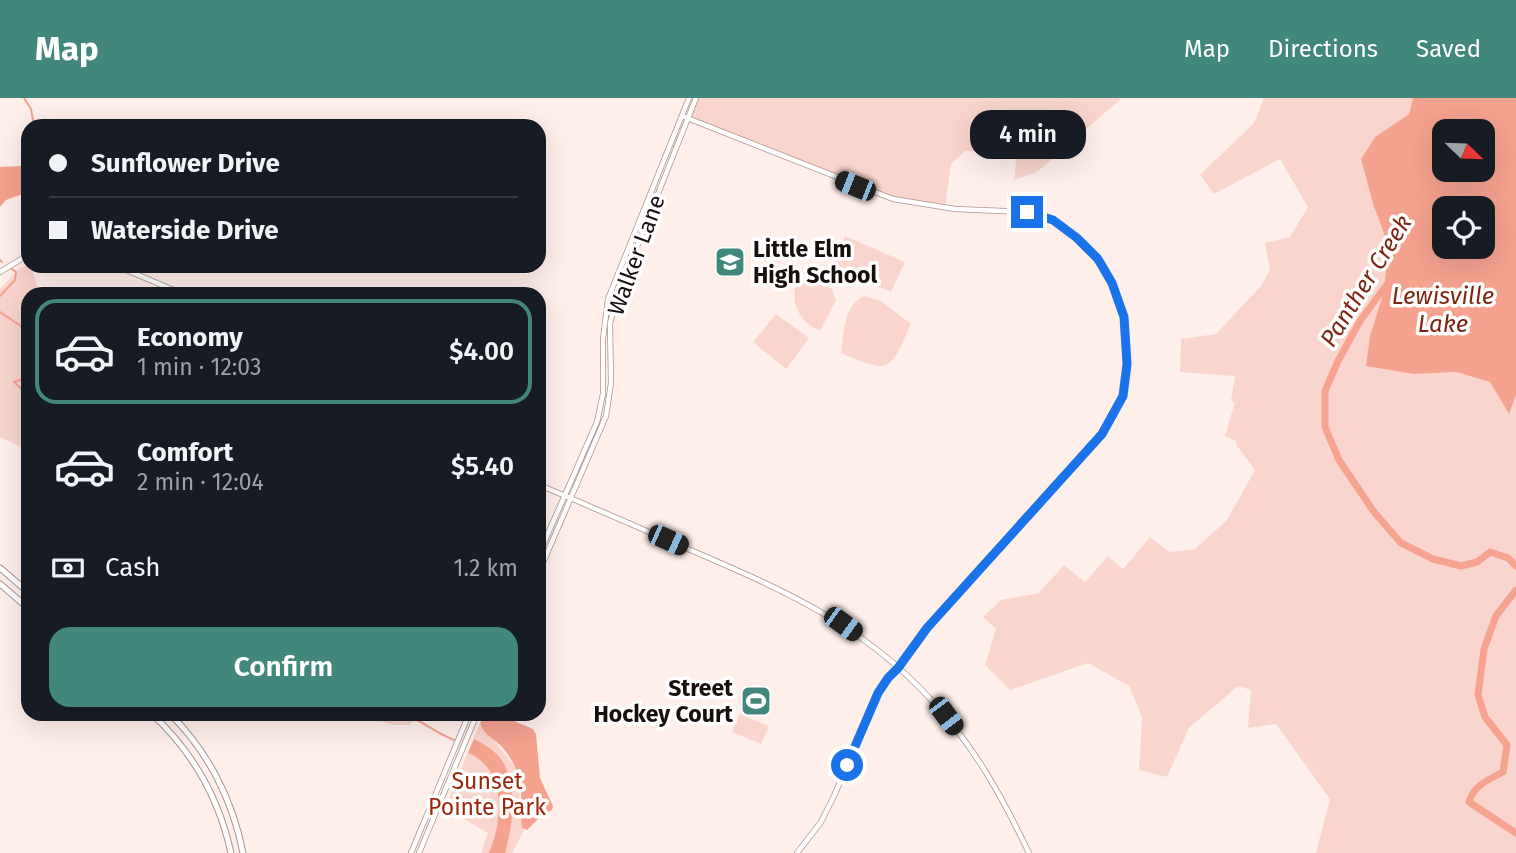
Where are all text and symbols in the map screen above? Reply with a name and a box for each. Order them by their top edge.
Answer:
text: Map [35,29,99,69]
text: Map [1184,35,1230,63]
text: Directions [1268,35,1378,63]
text: Saved [1416,35,1481,63]
callout: 4 min [969,110,1085,159]
north arrow [1432,119,1494,182]
map controls [1432,119,1495,259]
text: 4 min [999,120,1057,148]
text: Sunflower Drive [91,148,280,179]
car [832,168,879,204]
street label: Walker Lane [601,191,671,319]
route end [1011,196,1043,228]
button: locate [1432,196,1495,259]
water label: Panther Creek [1314,210,1418,352]
text: Waterside Drive [91,215,279,246]
place label: Little Elm High School [753,235,878,289]
school or university icon: Little Elm High School [713,245,747,279]
water label: Lewisville Lake [1392,282,1494,338]
icon: car [53,320,116,383]
text: Economy [137,322,243,353]
text: $4.00 [449,336,514,367]
text: 1 min · 12:03 [137,353,261,381]
icon: car [53,435,116,498]
text: Comfort [137,437,233,468]
text: $5.40 [451,451,514,482]
text: 2 min · 12:04 [137,468,264,496]
car [645,522,692,558]
icon: cash [49,549,87,587]
text: Cash [105,552,161,583]
text: 1.2 km [454,554,518,582]
car [820,603,867,645]
button: Confirm [49,627,518,707]
place label: Street Hockey Court [594,674,734,728]
sports icon: Street Hockey Court [739,684,773,718]
car [925,693,968,739]
route start [831,749,863,781]
park label: Sunset Pointe Park [428,767,546,821]

